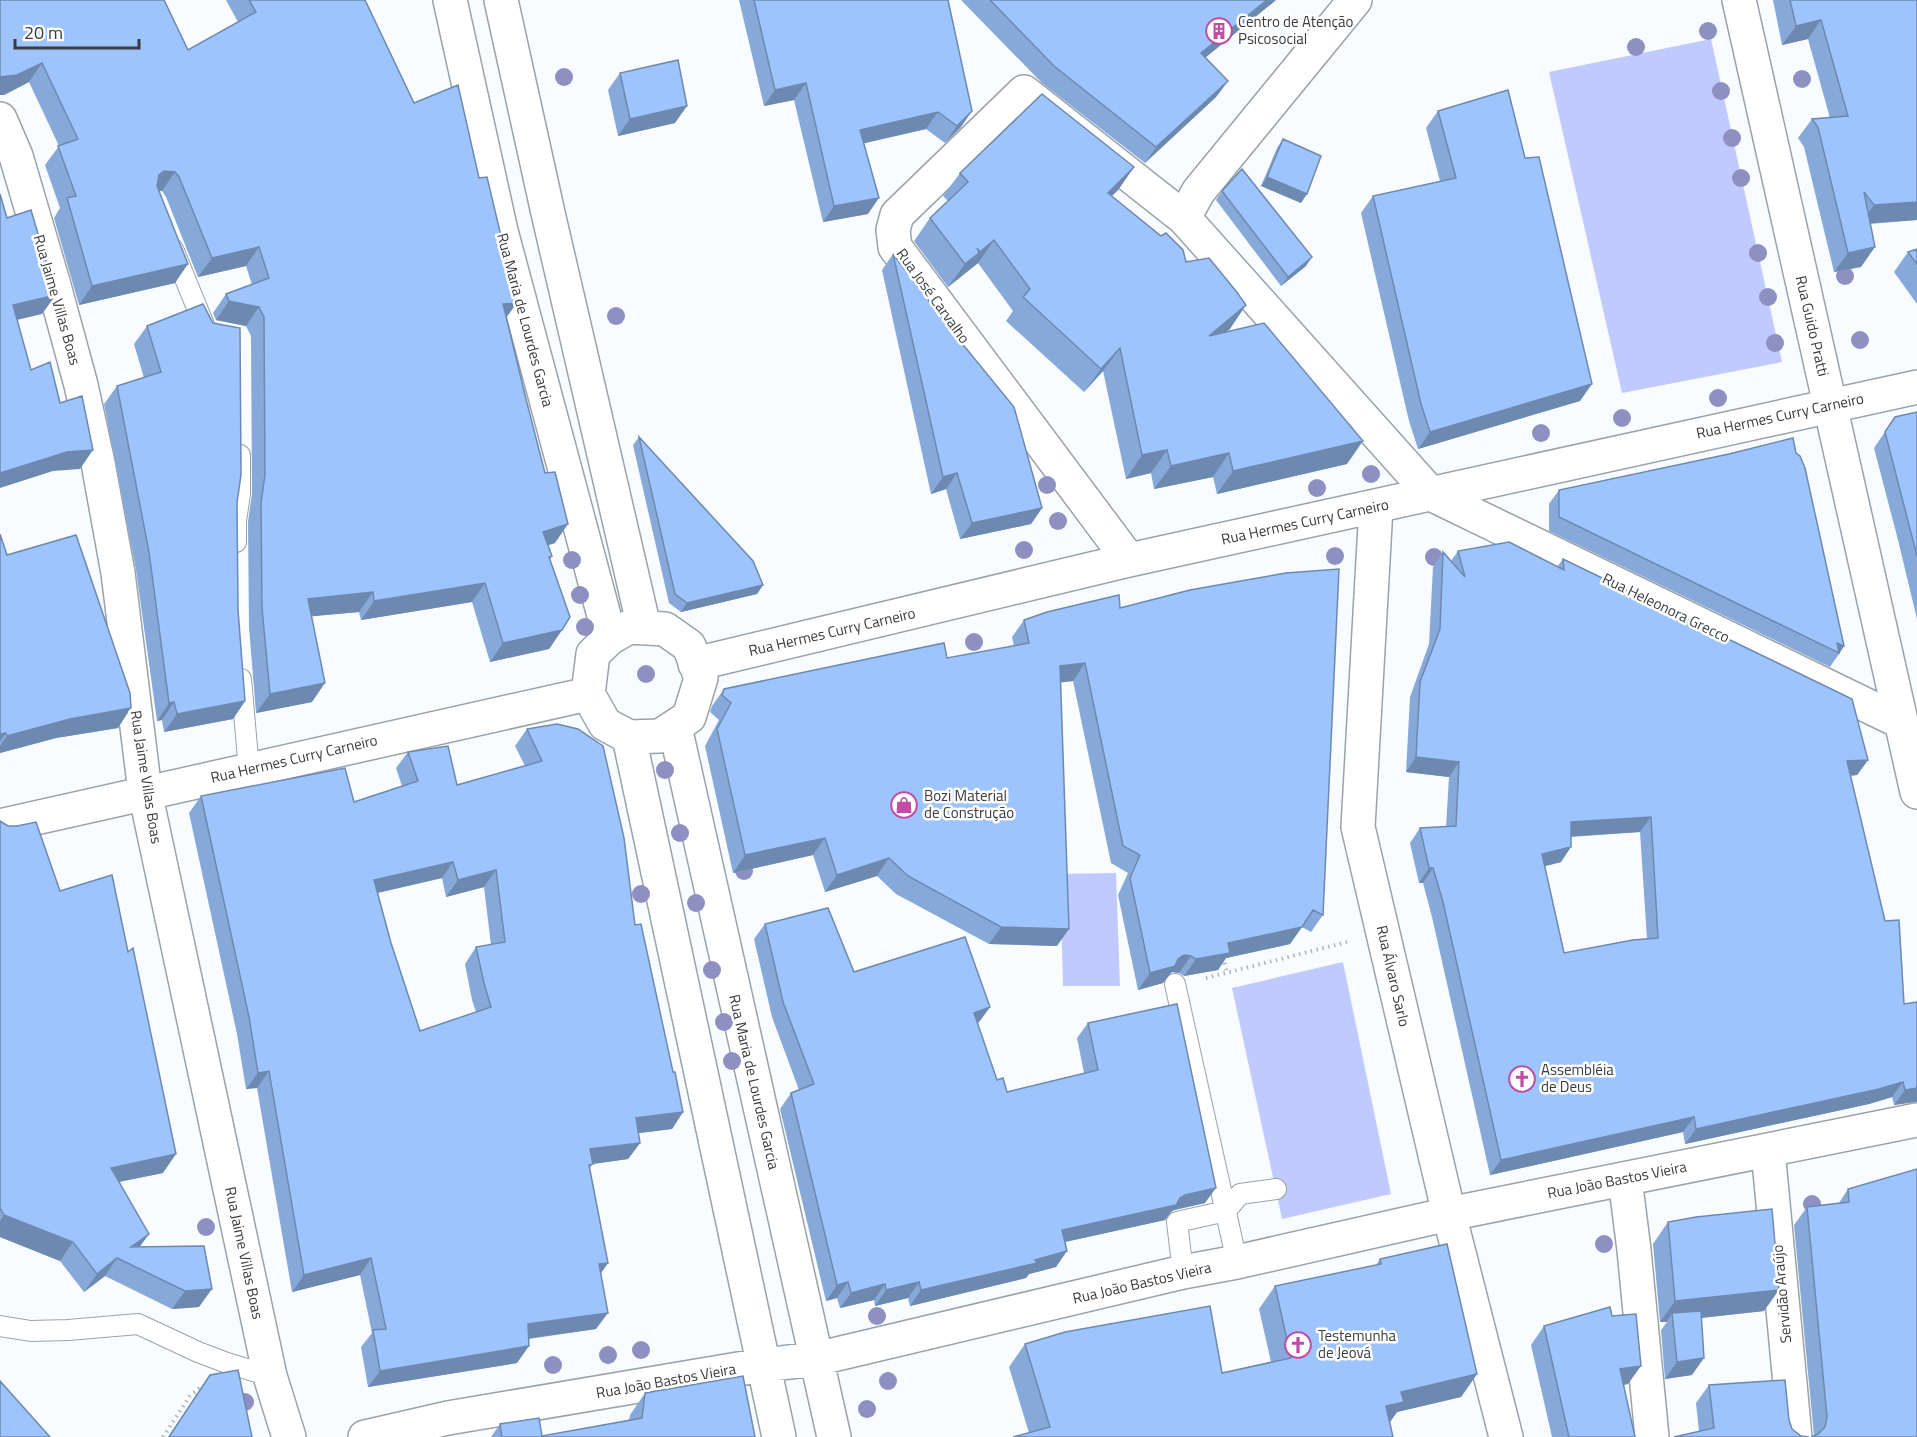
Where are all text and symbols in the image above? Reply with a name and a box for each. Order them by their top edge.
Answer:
place label: Centro de Atenção Psicosocial [1238,10,1354,50]
scale bar [15,12,140,50]
building icon: Centro de Atenção Psicosocial [1204,16,1234,46]
text: 20 m [24,19,63,46]
street label: Rua Maria de Lourdes Garcia [491,230,560,410]
street label: Rua Jaime Villas Boas [28,232,87,368]
street label: Rua José Carvalho [891,243,976,348]
street label: Rua Guido Pratti [1790,273,1835,379]
street label: Rua Hermes Curry Carneiro [1694,386,1866,445]
street label: Rua Hermes Curry Carneiro [1219,492,1391,551]
street label: Rua Heleonora Grecco [1599,567,1734,648]
street label: Rua Hermes Curry Carneiro [746,601,918,662]
street label: Rua Jaime Villas Boas [125,708,168,845]
street label: Rua Hermes Curry Carneiro [208,728,380,789]
place label: Bozi Material de Construção [924,784,1014,824]
shop icon: Bozi Material de Construção [889,790,919,820]
street label: Rua Álvaro Sarlo [1371,923,1416,1029]
street label: Rua Maria de Lourdes Garcia [723,992,786,1172]
place label: Assembléia de Deus [1541,1058,1614,1098]
church icon: Assembléia de Deus [1507,1064,1537,1094]
street label: Rua João Bastos Vieira [1545,1155,1689,1204]
street label: Rua Jaime Villas Boas [219,1185,270,1321]
street label: Servidão Araújo [1766,1244,1797,1344]
street label: Rua João Bastos Vieira [1070,1255,1214,1310]
place label: Testemunha de Jeová [1318,1324,1397,1364]
church icon: Testemunha de Jeová [1283,1330,1313,1360]
street label: Rua João Bastos Vieira [594,1357,738,1404]

